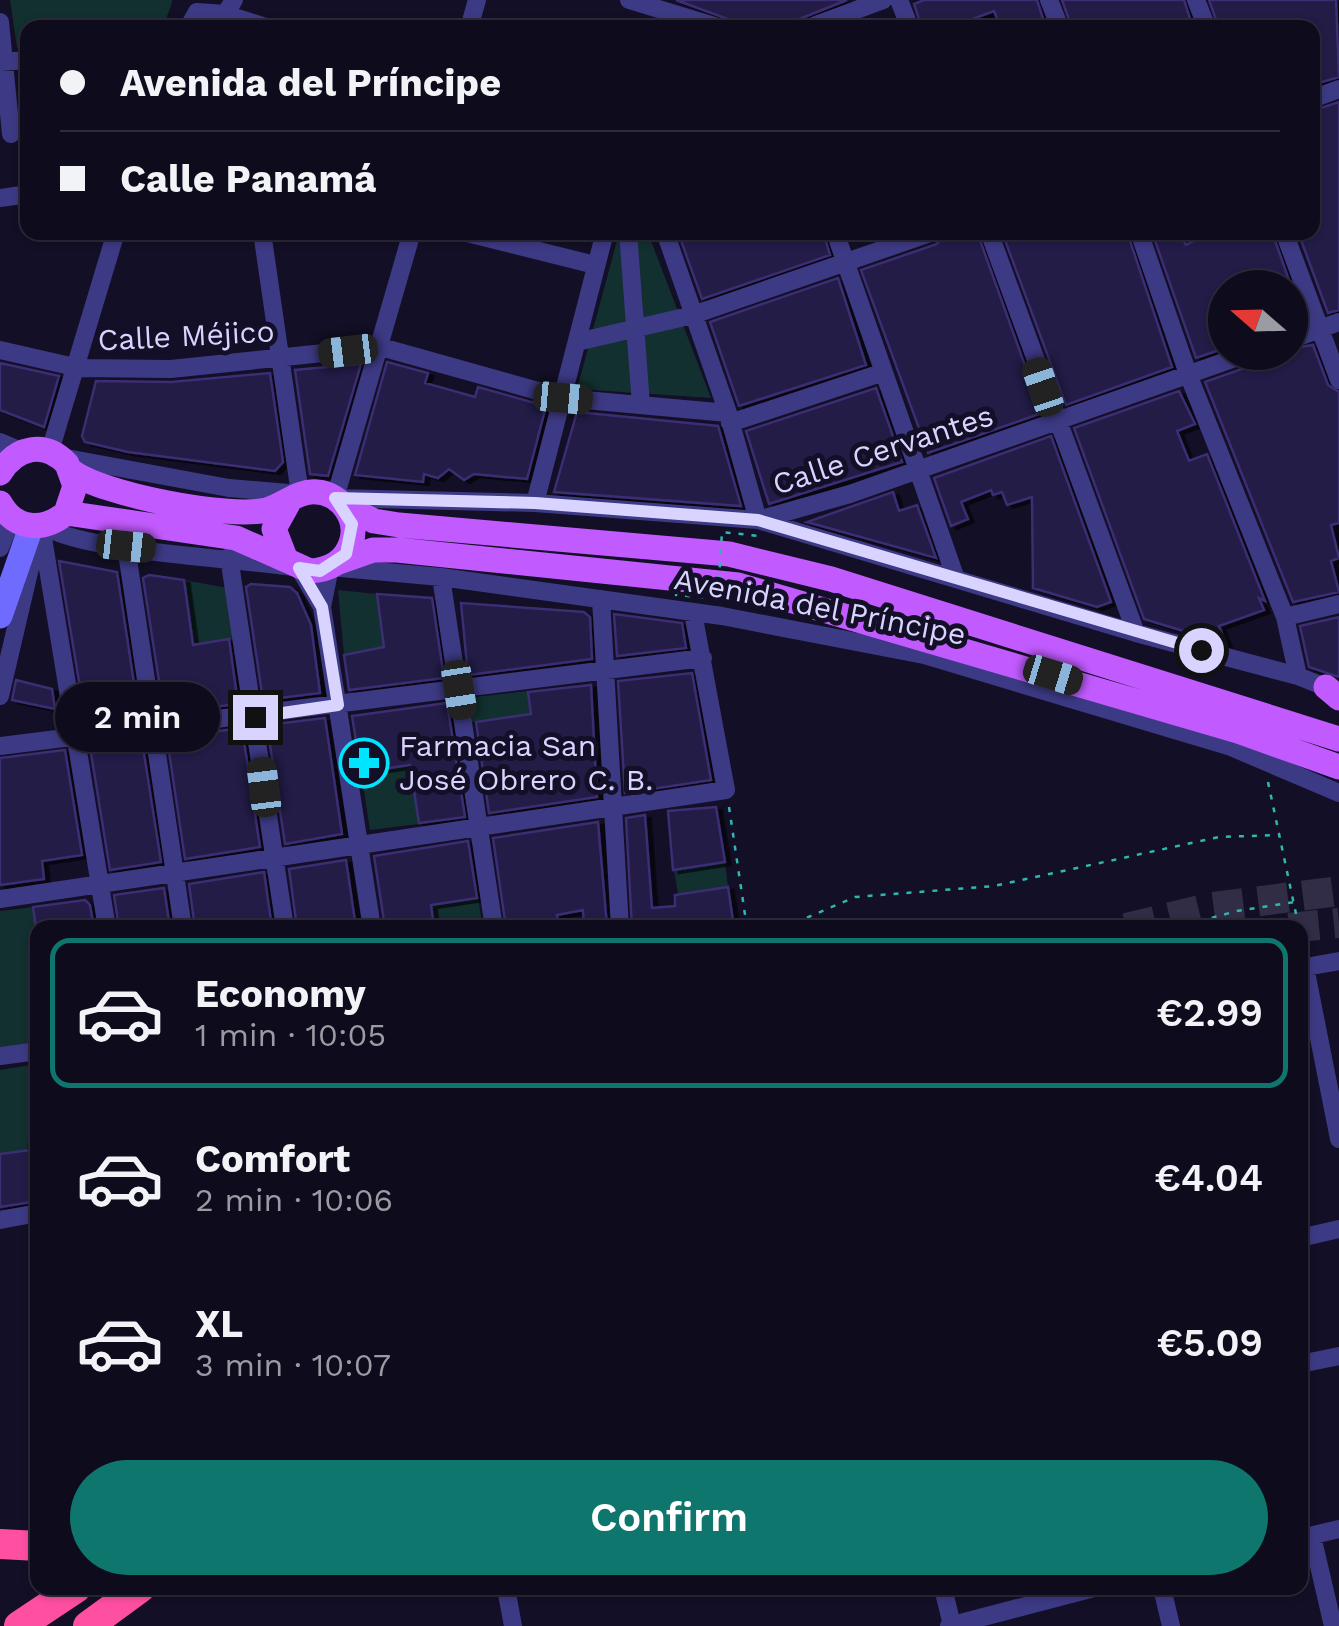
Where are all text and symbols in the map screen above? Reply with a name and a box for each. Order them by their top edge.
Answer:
text: Avenida del Príncipe [120,61,501,105]
text: Calle Panamá [120,157,376,201]
north arrow [1208,270,1308,370]
map controls [1208,270,1308,370]
street label: Calle Méjico [97,313,275,358]
car [316,332,380,370]
car [1019,354,1067,420]
car [532,380,594,416]
street label: Calle Cervantes [768,397,998,502]
car [95,528,157,564]
street label: Avenida del Príncipe [671,561,969,652]
route start [1179,628,1224,673]
car [1020,652,1086,698]
car [439,658,479,722]
callout: 2 min [55,682,220,752]
route end [233,695,278,740]
text: 2 min [94,698,181,736]
place label: Farmacia San José Obrero C. B. [399,728,653,797]
pharmacy icon: Farmacia San José Obrero C. B. [338,737,390,789]
car [245,755,283,819]
icon: car [75,968,165,1058]
text: Economy [195,972,366,1016]
text: €2.99 [1156,991,1263,1035]
text: 1 min · 10:05 [195,1016,386,1054]
icon: car [75,1133,165,1223]
text: Comfort [195,1137,350,1181]
text: €4.04 [1154,1156,1263,1200]
text: 2 min · 10:06 [195,1181,393,1219]
icon: car [75,1298,165,1388]
text: XL [195,1302,243,1346]
text: €5.09 [1157,1321,1263,1365]
text: 3 min · 10:07 [195,1346,391,1384]
button: Confirm [70,1460,1268,1575]

